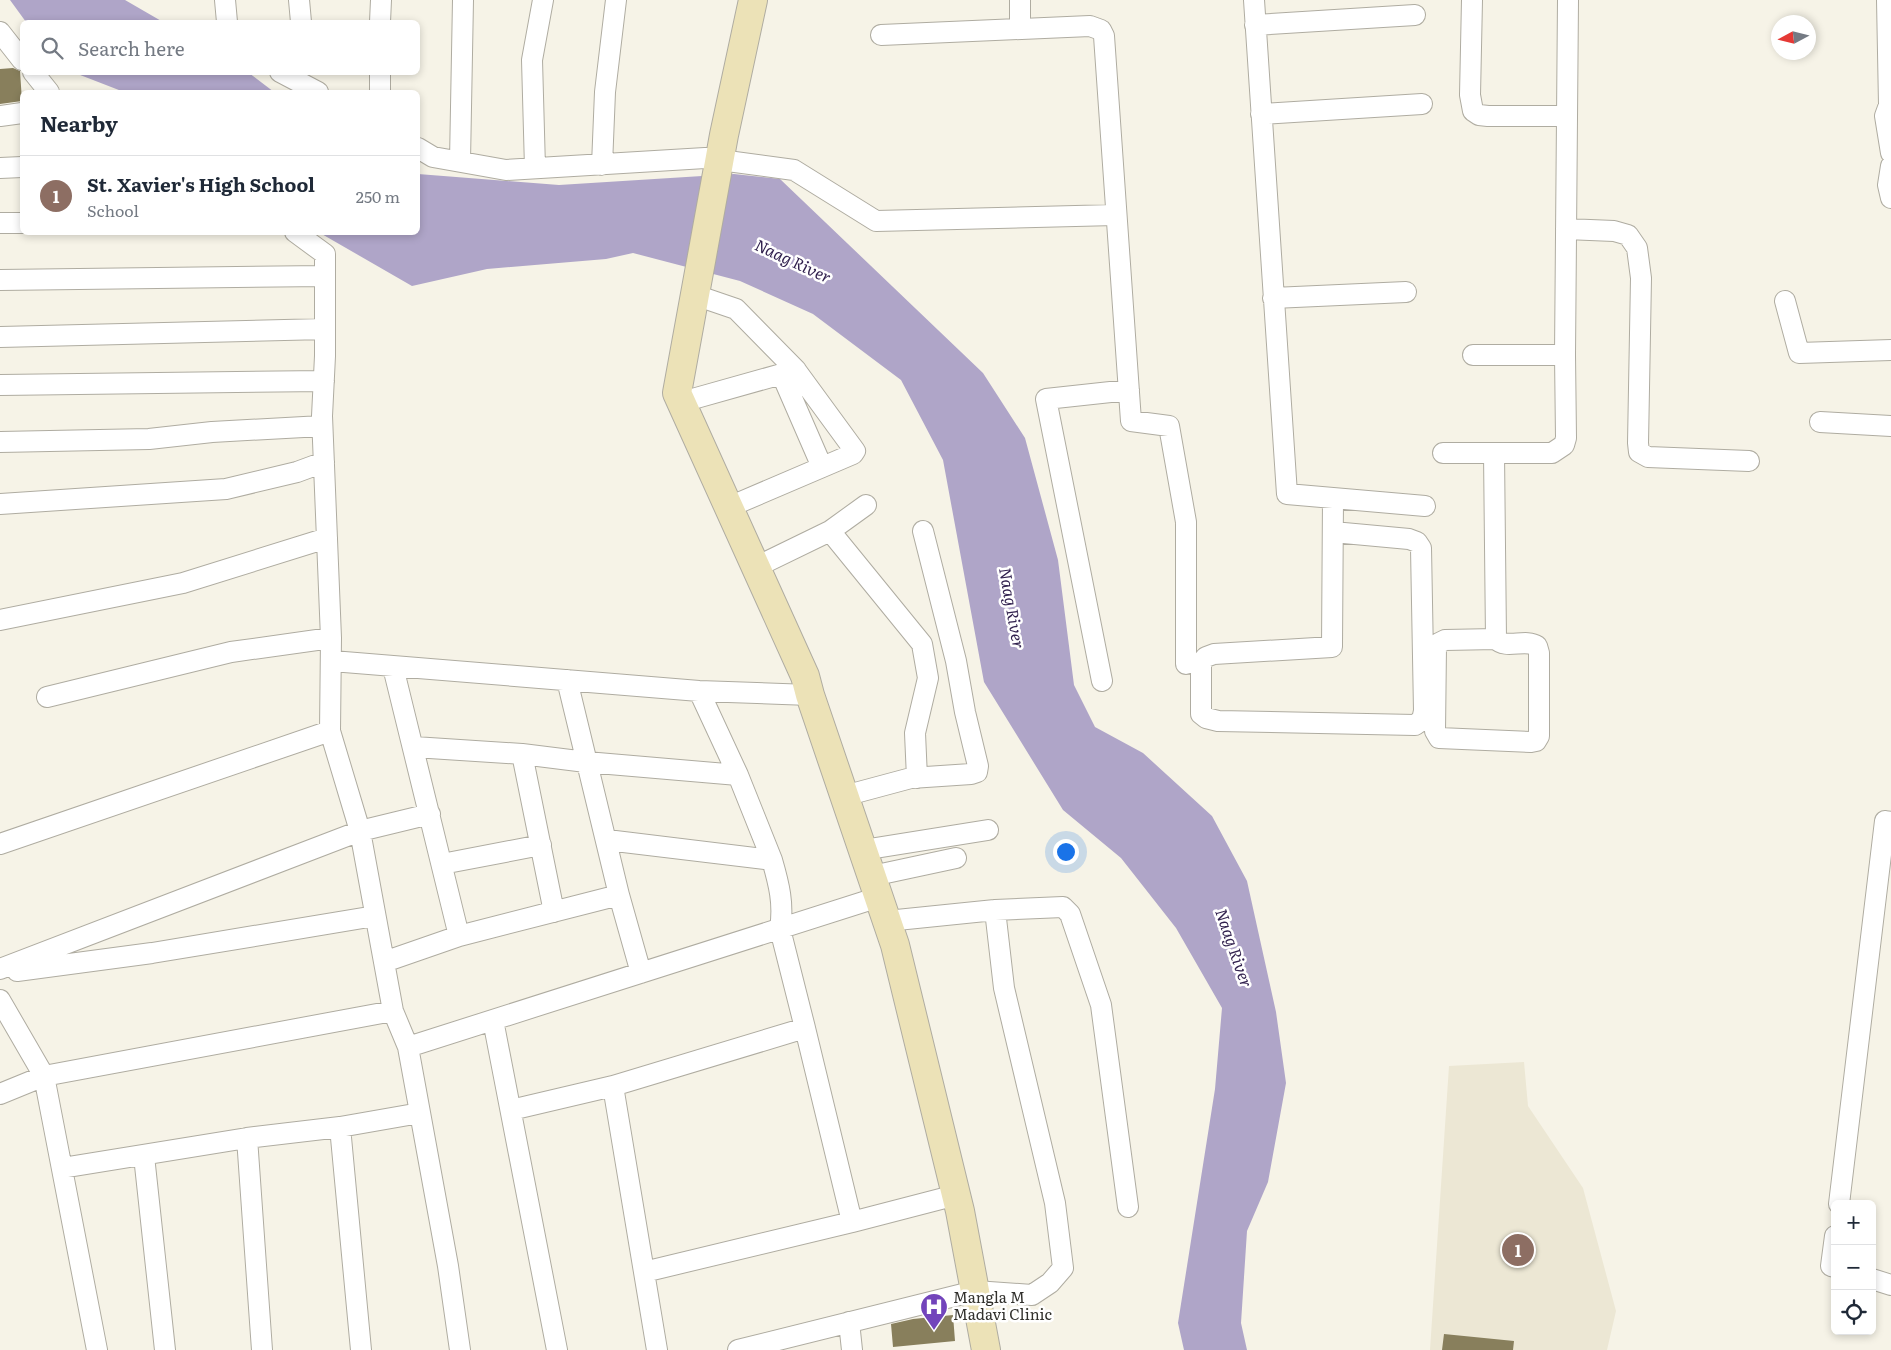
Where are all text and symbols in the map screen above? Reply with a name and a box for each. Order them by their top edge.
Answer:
north arrow [1771,15,1816,60]
search box [20,20,420,75]
icon: search [38,34,66,62]
text: Search here [78,34,185,62]
text: Nearby [40,107,118,138]
text: St. Xavier's High School [87,170,315,198]
text: 1 [53,184,59,208]
text: 250 m [356,184,400,208]
text: School [87,198,139,222]
water label: Naag River [751,232,835,288]
water label: Naag River [994,566,1032,650]
your location [1053,839,1079,865]
water label: Naag River [1210,905,1260,990]
map controls [1831,1200,1876,1335]
button: + [1831,1200,1876,1245]
pin: 1 [1502,1231,1534,1269]
button: − [1831,1245,1876,1290]
place label: Mangla M Madavi Clinic [953,1285,1053,1325]
button: locate [1831,1290,1876,1335]
hospital icon: Mangla M Madavi Clinic [919,1292,949,1331]

